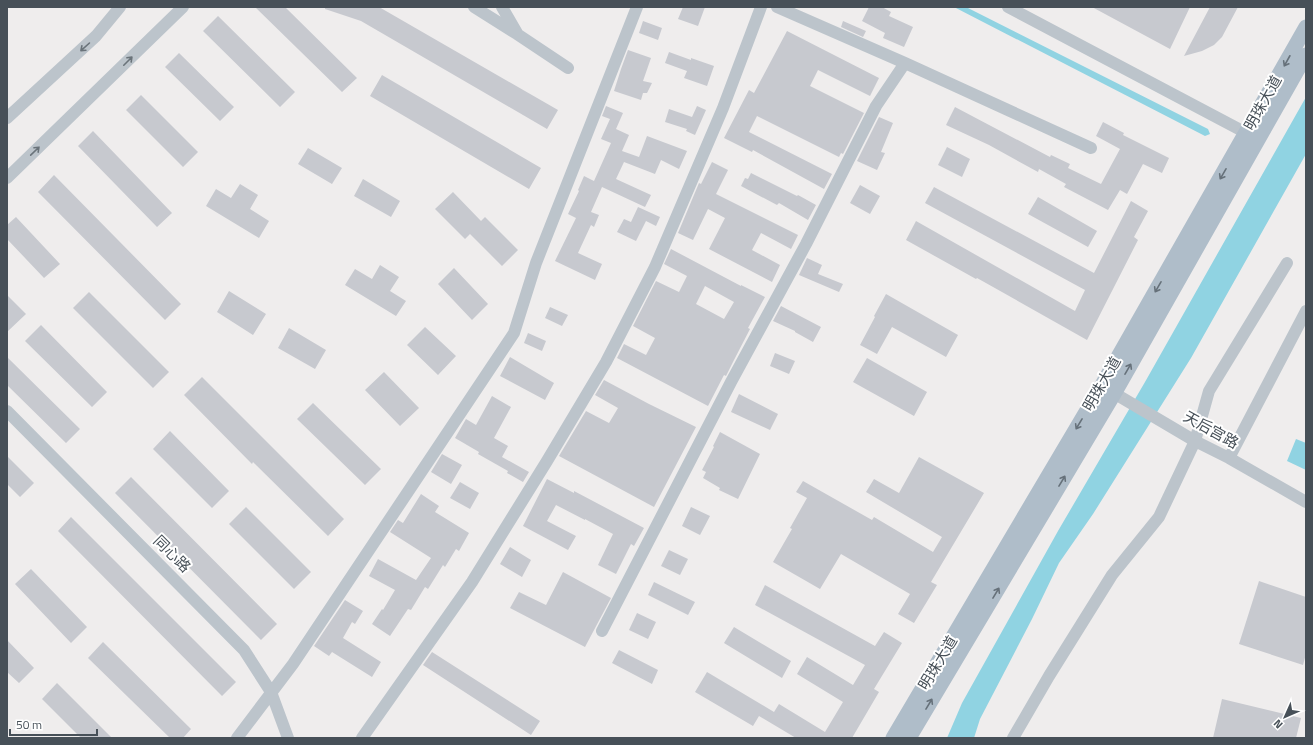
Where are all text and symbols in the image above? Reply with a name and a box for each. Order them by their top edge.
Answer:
one-way arrow [80,42,90,51]
one-way arrow [1282,55,1290,67]
one-way arrow [123,56,133,65]
street label: 明珠大道 [1238,71,1287,135]
one-way arrow [30,147,40,156]
one-way arrow [1218,168,1226,180]
one-way arrow [1154,281,1162,293]
street label: 明珠大道 [1077,352,1127,415]
one-way arrow [1125,363,1133,375]
street label: 天后宫路 [1179,405,1243,454]
one-way arrow [1075,418,1083,430]
one-way arrow [1059,475,1067,487]
street label: 同心路 [148,530,196,578]
one-way arrow [992,587,1000,599]
street label: 明珠大道 [912,631,963,694]
north arrow [1265,697,1305,737]
one-way arrow [926,698,934,710]
scale bar [10,711,97,737]
text: 50 m [16,715,42,734]
text: N [1270,716,1286,732]

